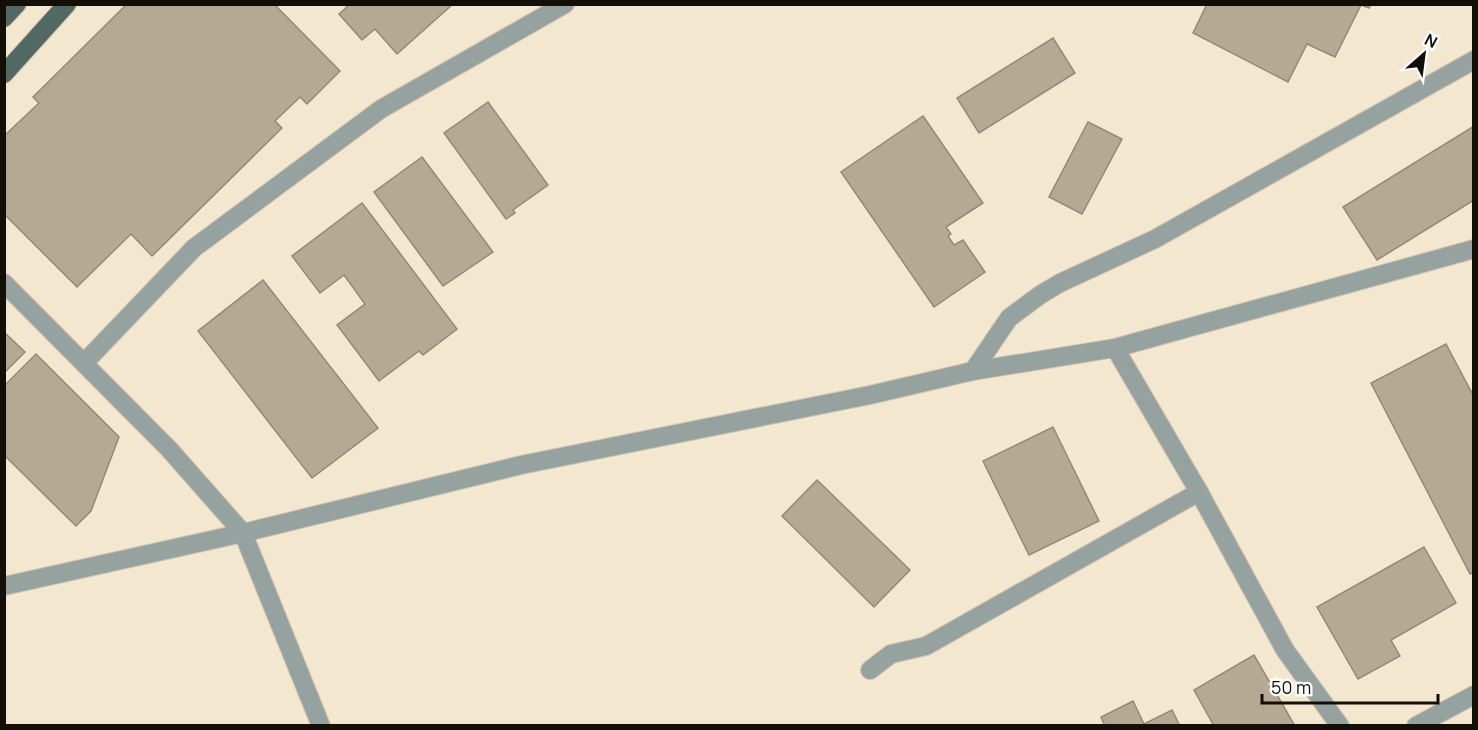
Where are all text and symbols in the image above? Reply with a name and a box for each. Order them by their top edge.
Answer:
north arrow [1394,24,1454,84]
text: N [1421,28,1441,53]
scale bar [1262,667,1438,705]
text: 50 m [1271,675,1311,699]

